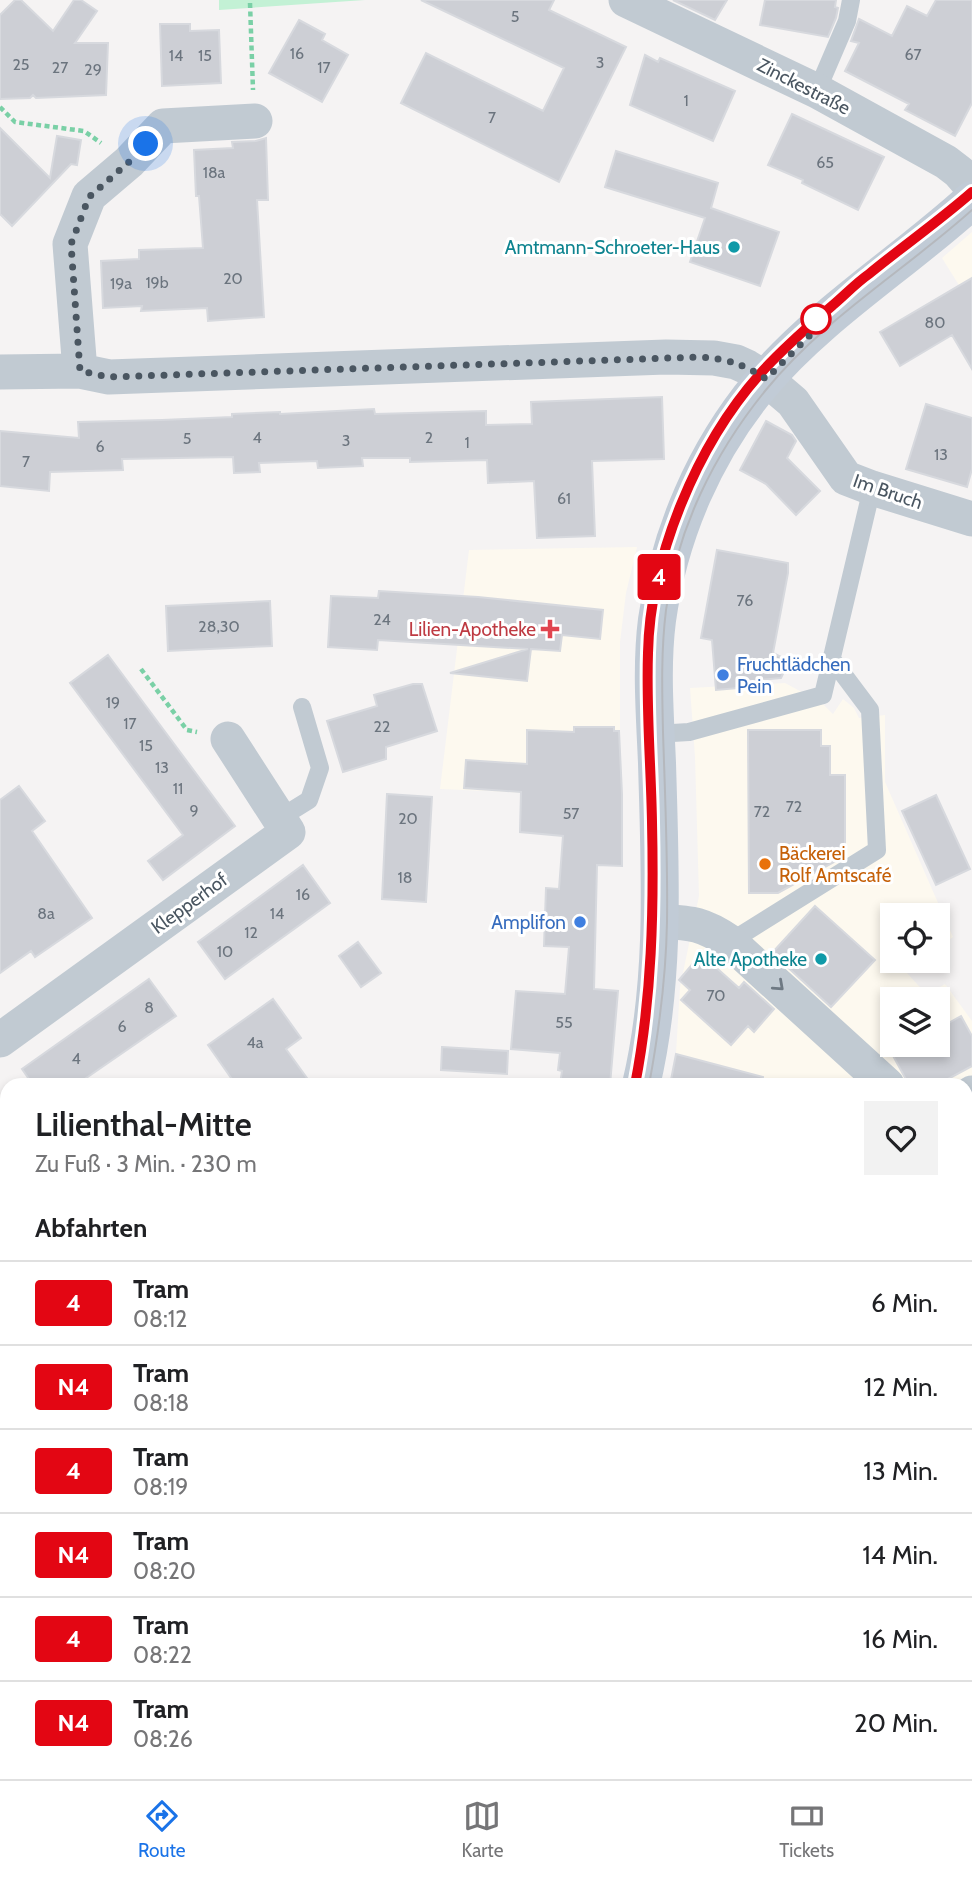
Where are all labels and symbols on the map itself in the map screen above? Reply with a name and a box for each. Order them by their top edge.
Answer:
house number: 5 [511,7,519,26]
house number: 16 [290,44,304,63]
house number: 67 [904,45,922,64]
house number: 14 [169,46,183,65]
house number: 15 [198,46,212,65]
house number: 3 [596,53,604,72]
street label: Zinckestraße [753,53,854,120]
house number: 25 [12,55,30,74]
house number: 27 [52,58,68,77]
house number: 17 [317,58,331,77]
house number: 29 [84,60,102,79]
house number: 1 [683,91,689,110]
house number: 7 [488,108,496,127]
your location [128,126,163,161]
house number: 65 [816,153,834,172]
house number: 18a [203,163,226,182]
place label: Amtmann-Schroeter-Haus [505,236,720,259]
marker: Amtmann-Schroeter-Haus [726,239,742,255]
house number: 20 [223,269,243,288]
house number: 19b [145,273,169,292]
house number: 19a [110,274,132,293]
unlabelled marker [801,304,831,334]
house number: 80 [925,313,945,332]
house number: 4 [252,428,262,447]
house number: 2 [425,428,433,447]
house number: 5 [183,429,191,448]
house number: 3 [342,431,350,450]
house number: 1 [464,433,470,452]
house number: 6 [95,437,105,456]
house number: 13 [934,445,948,464]
house number: 7 [22,452,30,471]
street label: Im Bruch [850,469,925,514]
house number: 61 [557,489,571,508]
line badge: 4 [636,554,682,600]
house number: 76 [737,591,753,610]
house number: 24 [373,610,391,629]
house number: 28,30 [198,617,240,636]
place label: Lilien-Apotheke [409,618,536,641]
marker: Lilien-Apotheke [542,621,558,637]
place label: Fruchtlädchen Pein [737,653,851,698]
marker: Fruchtlädchen Pein [715,667,731,683]
house number: 19 [106,693,120,712]
house number: 17 [123,714,137,733]
house number: 22 [374,717,390,736]
house number: 15 [139,736,153,755]
house number: 13 [155,758,169,777]
house number: 11 [173,779,183,798]
house number: 72 [786,797,802,816]
house number: 9 [189,801,199,820]
house number: 72 [754,802,770,821]
house number: 57 [563,804,579,823]
house number: 20 [398,809,418,828]
place label: Bäckerei Rolf Amtscafé [779,842,892,887]
marker: Bäckerei Rolf Amtscafé [757,856,773,872]
street label: Klepperhof [147,868,233,939]
house number: 18 [398,868,412,887]
house number: 16 [296,885,310,904]
house number: 8a [37,904,55,923]
house number: 14 [270,904,284,923]
place label: Amplifon [491,911,566,934]
marker: Amplifon [572,914,588,930]
house number: 12 [244,923,258,942]
house number: 10 [217,942,233,961]
place label: Alte Apotheke [694,948,807,971]
marker: Alte Apotheke [813,951,829,967]
one-way arrow [771,978,784,991]
house number: 70 [706,986,726,1005]
house number: 8 [144,998,154,1017]
house number: 55 [555,1013,573,1032]
house number: 6 [117,1017,127,1036]
house number: 4a [247,1033,264,1052]
house number: 4 [71,1049,81,1068]

